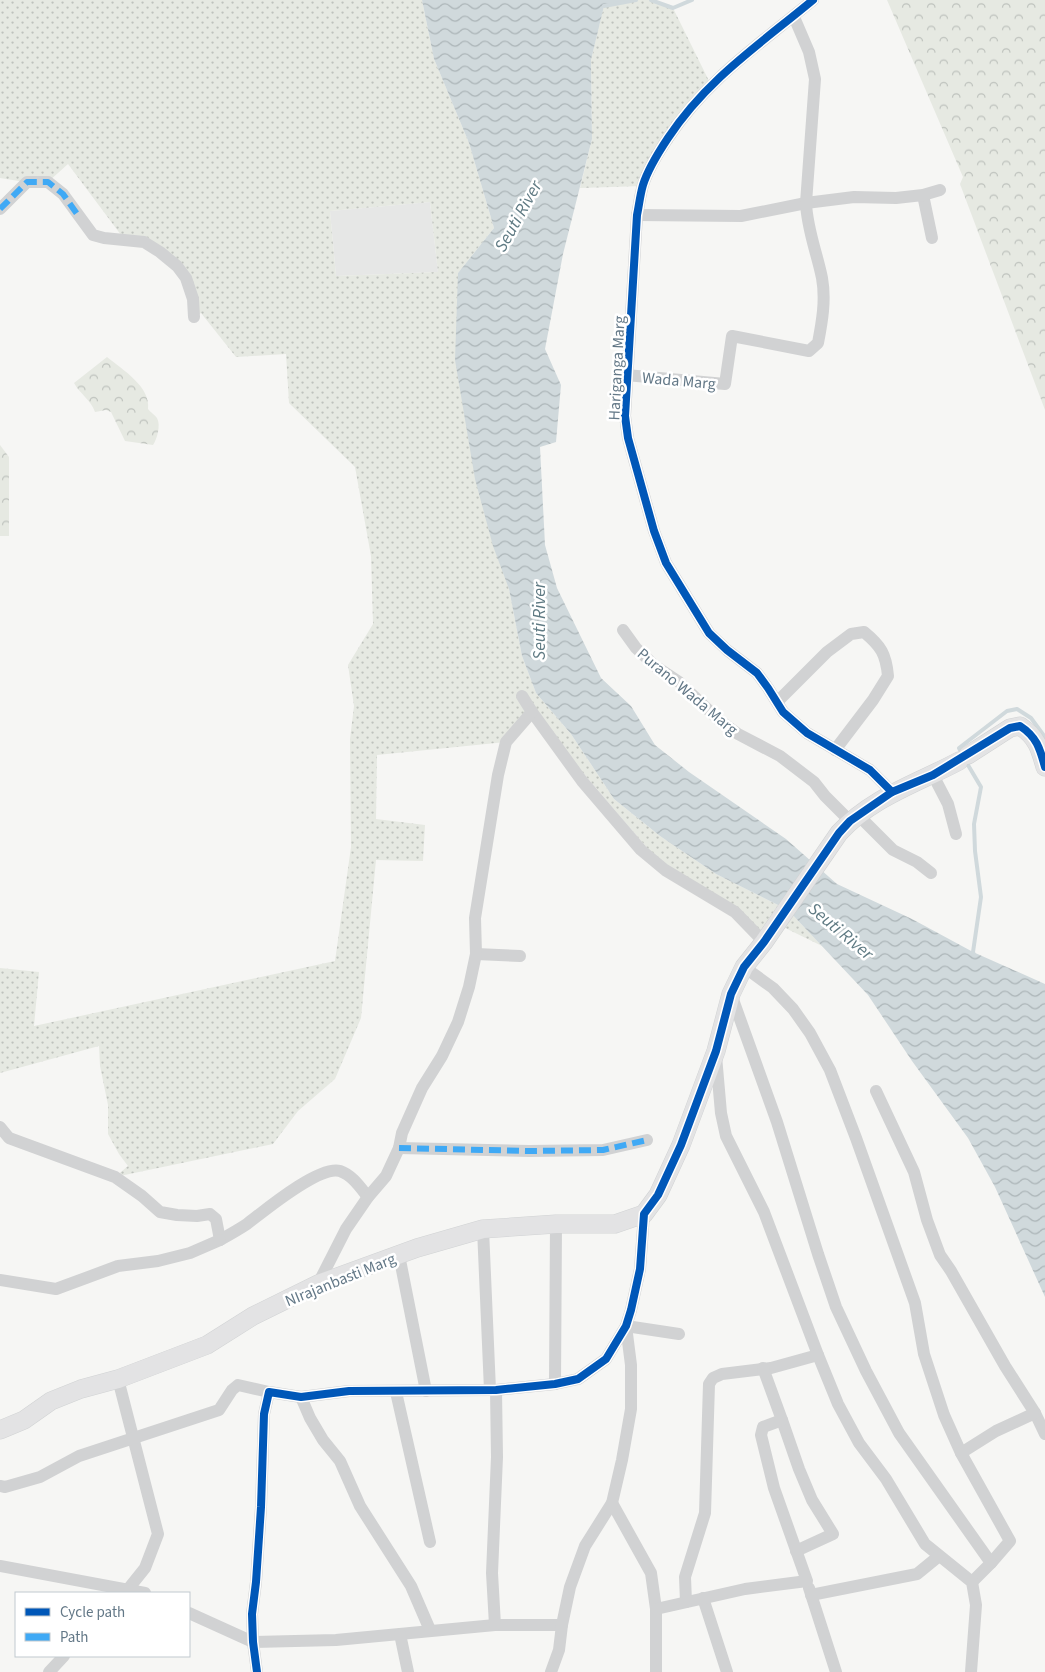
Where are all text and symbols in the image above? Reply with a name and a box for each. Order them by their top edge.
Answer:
water label: Seuti River [489,175,549,256]
street label: Hariganga Marg [603,315,631,421]
street label: Wada Marg [641,367,717,395]
water label: Seuti River [527,581,552,660]
street label: Purano Wada Marg [632,643,742,740]
water label: Seuti River [803,897,879,967]
street label: NIrajanbasti Marg [282,1248,399,1312]
legend [15,1592,190,1657]
text: Cycle path [60,1602,125,1623]
text: Path [60,1627,88,1648]

